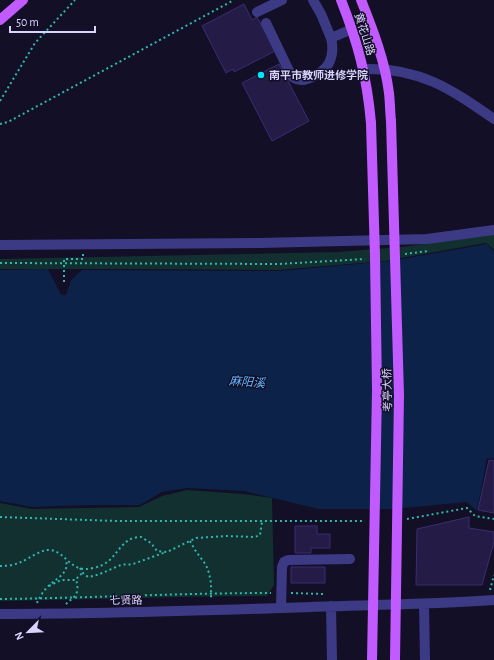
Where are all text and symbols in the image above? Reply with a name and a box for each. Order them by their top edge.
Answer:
scale bar [10,8,95,34]
street label: 黄花山路 [352,11,378,57]
text: 50 m [16,16,39,28]
place label: 南平市教师进修学院 [269,69,368,81]
marker: 南平市教师进修学院 [256,70,266,80]
street label: 考亭大桥 [381,368,393,412]
water label: 麻阳溪 [229,374,267,389]
street label: 七贤路 [109,594,143,606]
north arrow [8,612,48,652]
text: N [13,630,26,642]

